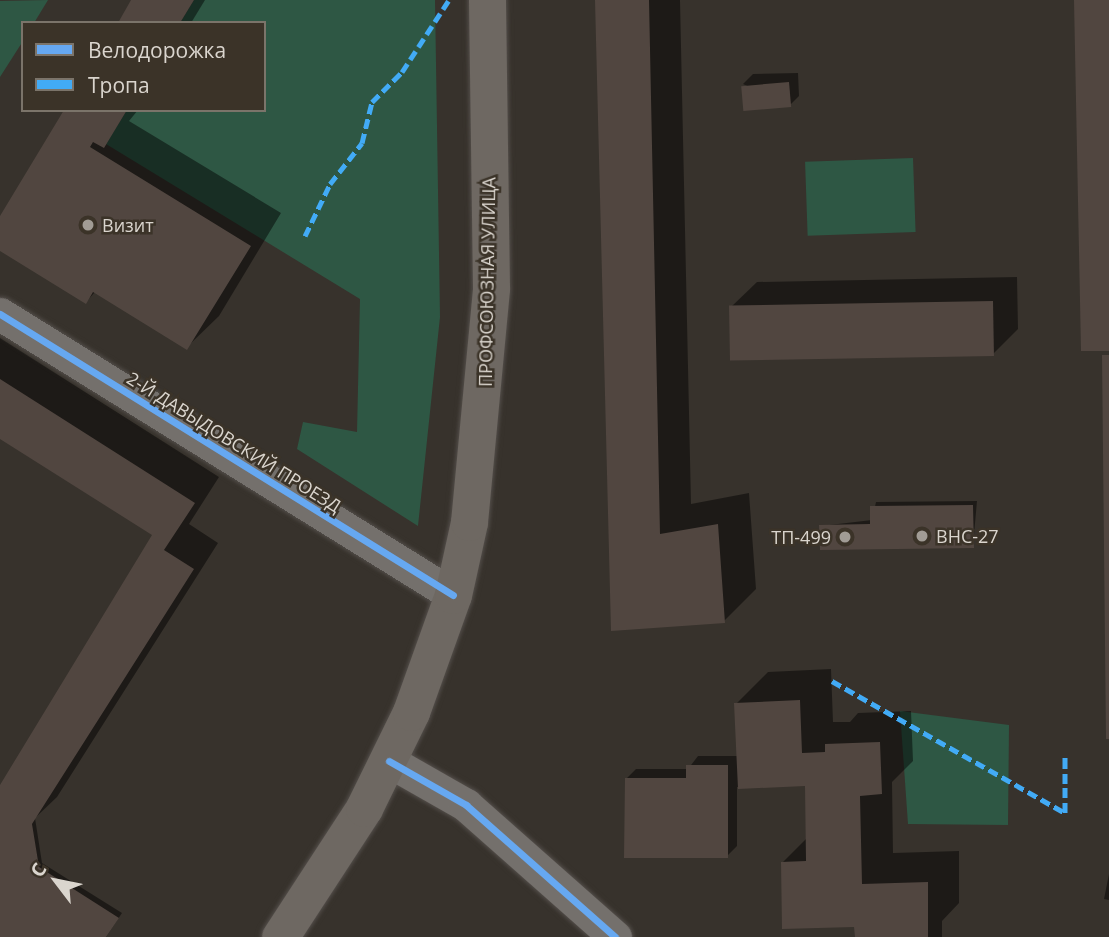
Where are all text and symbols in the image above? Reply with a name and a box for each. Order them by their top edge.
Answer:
legend [21,21,266,112]
text: Велодорожка [88,36,226,64]
text: Тропа [88,71,150,99]
street label: ПРОФСОЮЗНАЯ УЛИЦА [474,177,500,387]
place label: Визит [102,214,154,236]
marker: Визит [80,217,96,233]
street label: 2-Й ДАВЫДОВСКИЙ ПРОЕЗД [123,367,345,517]
place label: ВНС-27 [936,525,999,547]
place label: ТП-499 [771,526,831,548]
marker: ВНС-27 [914,528,930,544]
marker: ТП-499 [837,529,853,545]
north arrow [21,846,91,916]
text: С [24,858,52,882]

